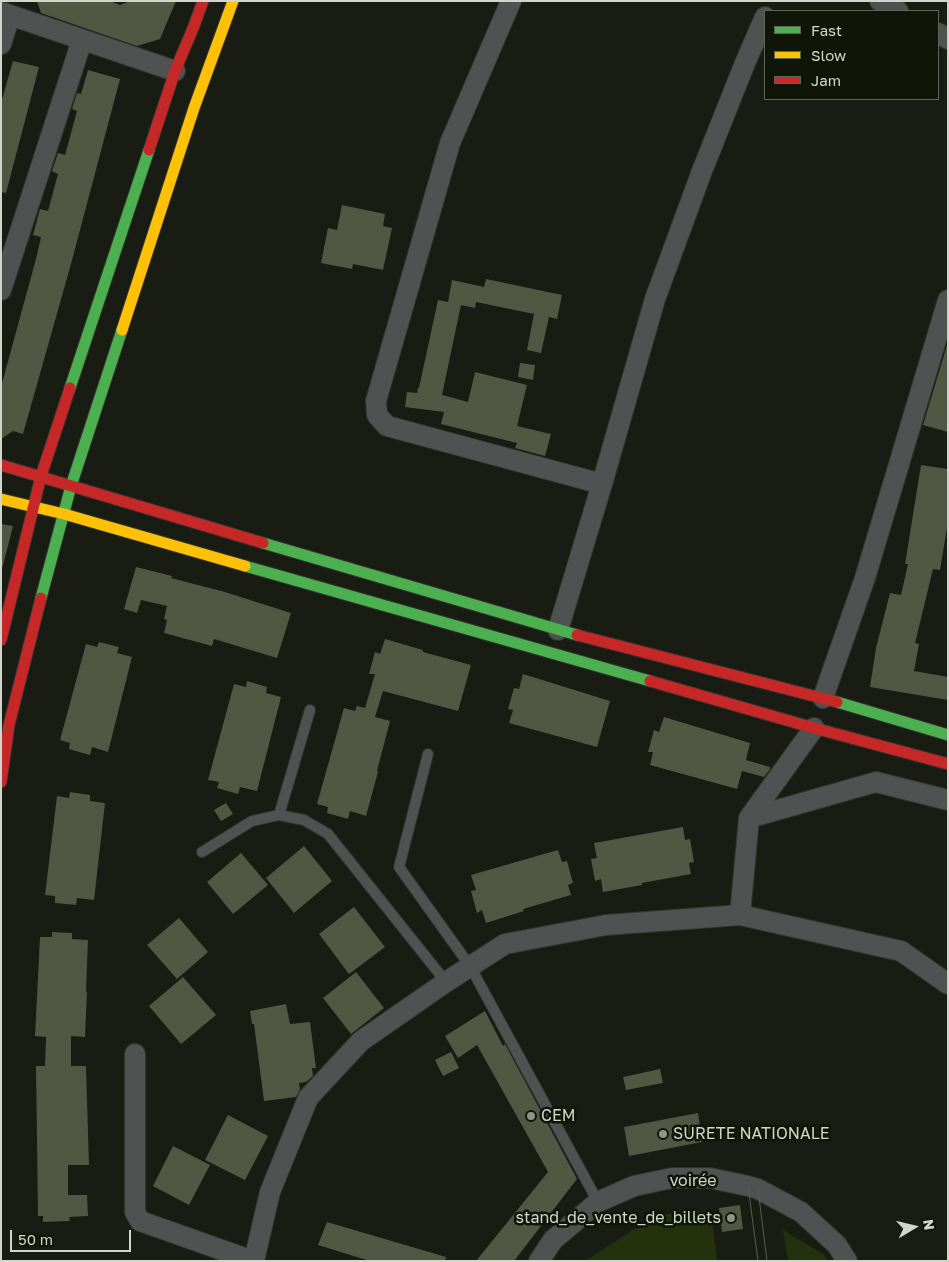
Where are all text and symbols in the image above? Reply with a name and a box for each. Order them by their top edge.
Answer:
legend [764,10,939,100]
text: Fast [811,21,842,39]
text: Slow [811,46,846,64]
text: Jam [811,71,841,89]
place label: CEM [541,1106,575,1126]
marker: CEM [525,1110,537,1122]
place label: SURETE NATIONALE [673,1124,830,1144]
marker: SURETE NATIONALE [657,1128,669,1140]
street label: voirée [669,1171,717,1191]
north arrow [889,1202,939,1252]
place label: stand_de_vente_de_billets [516,1208,721,1228]
marker: stand_de_vente_de_billets [725,1212,737,1224]
text: N [920,1218,939,1231]
scale bar [12,1220,134,1252]
text: 50 m [18,1230,53,1248]

